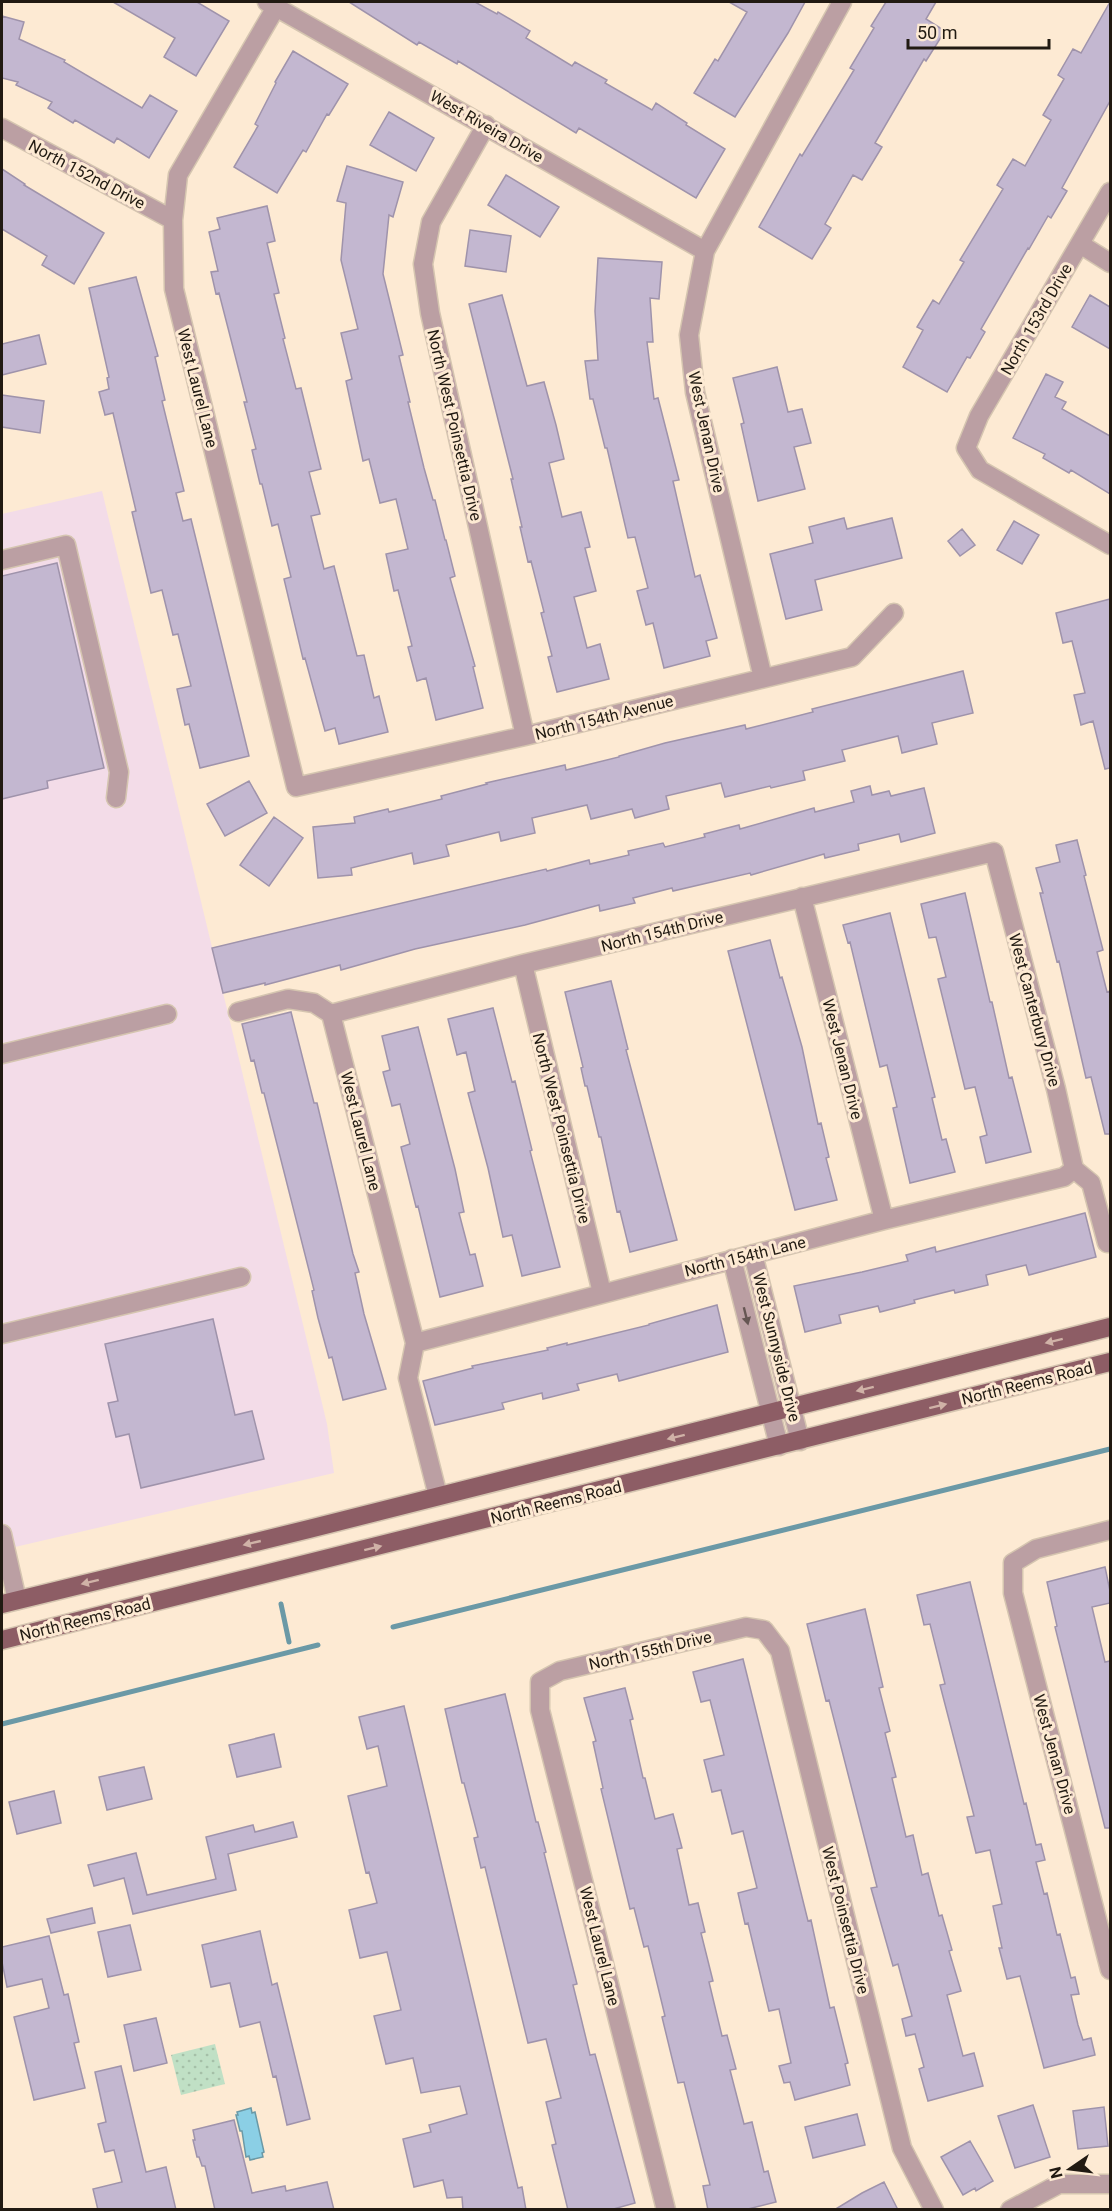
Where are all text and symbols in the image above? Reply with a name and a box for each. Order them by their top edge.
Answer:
scale bar [908,12,1049,50]
text: 50 m [917,22,957,43]
street label: West Riveira Drive [427,86,547,167]
street label: North 152nd Drive [25,136,148,213]
street label: North 153rd Drive [997,260,1076,378]
street label: West Laurel Lane [174,326,222,450]
street label: North West Poinsettia Drive [423,328,486,523]
street label: West Jenan Drive [684,370,729,494]
street label: North 154th Avenue [533,691,675,744]
street label: North 154th Drive [599,907,725,956]
street label: West Canterbury Drive [1005,931,1064,1089]
street label: West Jenan Drive [818,997,867,1121]
street label: North West Poinsettia Drive [529,1031,594,1225]
street label: West Laurel Lane [337,1069,385,1193]
street label: North 154th Lane [683,1232,808,1281]
street label: West Sunnyside Drive [749,1271,804,1424]
one-way arrow [742,1307,752,1325]
one-way arrow [1045,1337,1063,1347]
street label: North Reems Road [960,1358,1095,1409]
one-way arrow [856,1385,874,1394]
one-way arrow [929,1400,947,1410]
one-way arrow [666,1432,685,1442]
street label: North Reems Road [489,1477,624,1528]
one-way arrow [243,1538,261,1548]
one-way arrow [364,1542,383,1552]
one-way arrow [81,1578,99,1588]
street label: North Reems Road [18,1594,153,1645]
street label: North 155th Drive [587,1627,713,1674]
street label: West Jenan Drive [1029,1692,1080,1816]
street label: West Poinsettia Drive [818,1844,873,1996]
street label: West Laurel Lane [576,1884,624,2008]
north arrow [1040,2139,1100,2199]
text: N [1045,2165,1067,2180]

